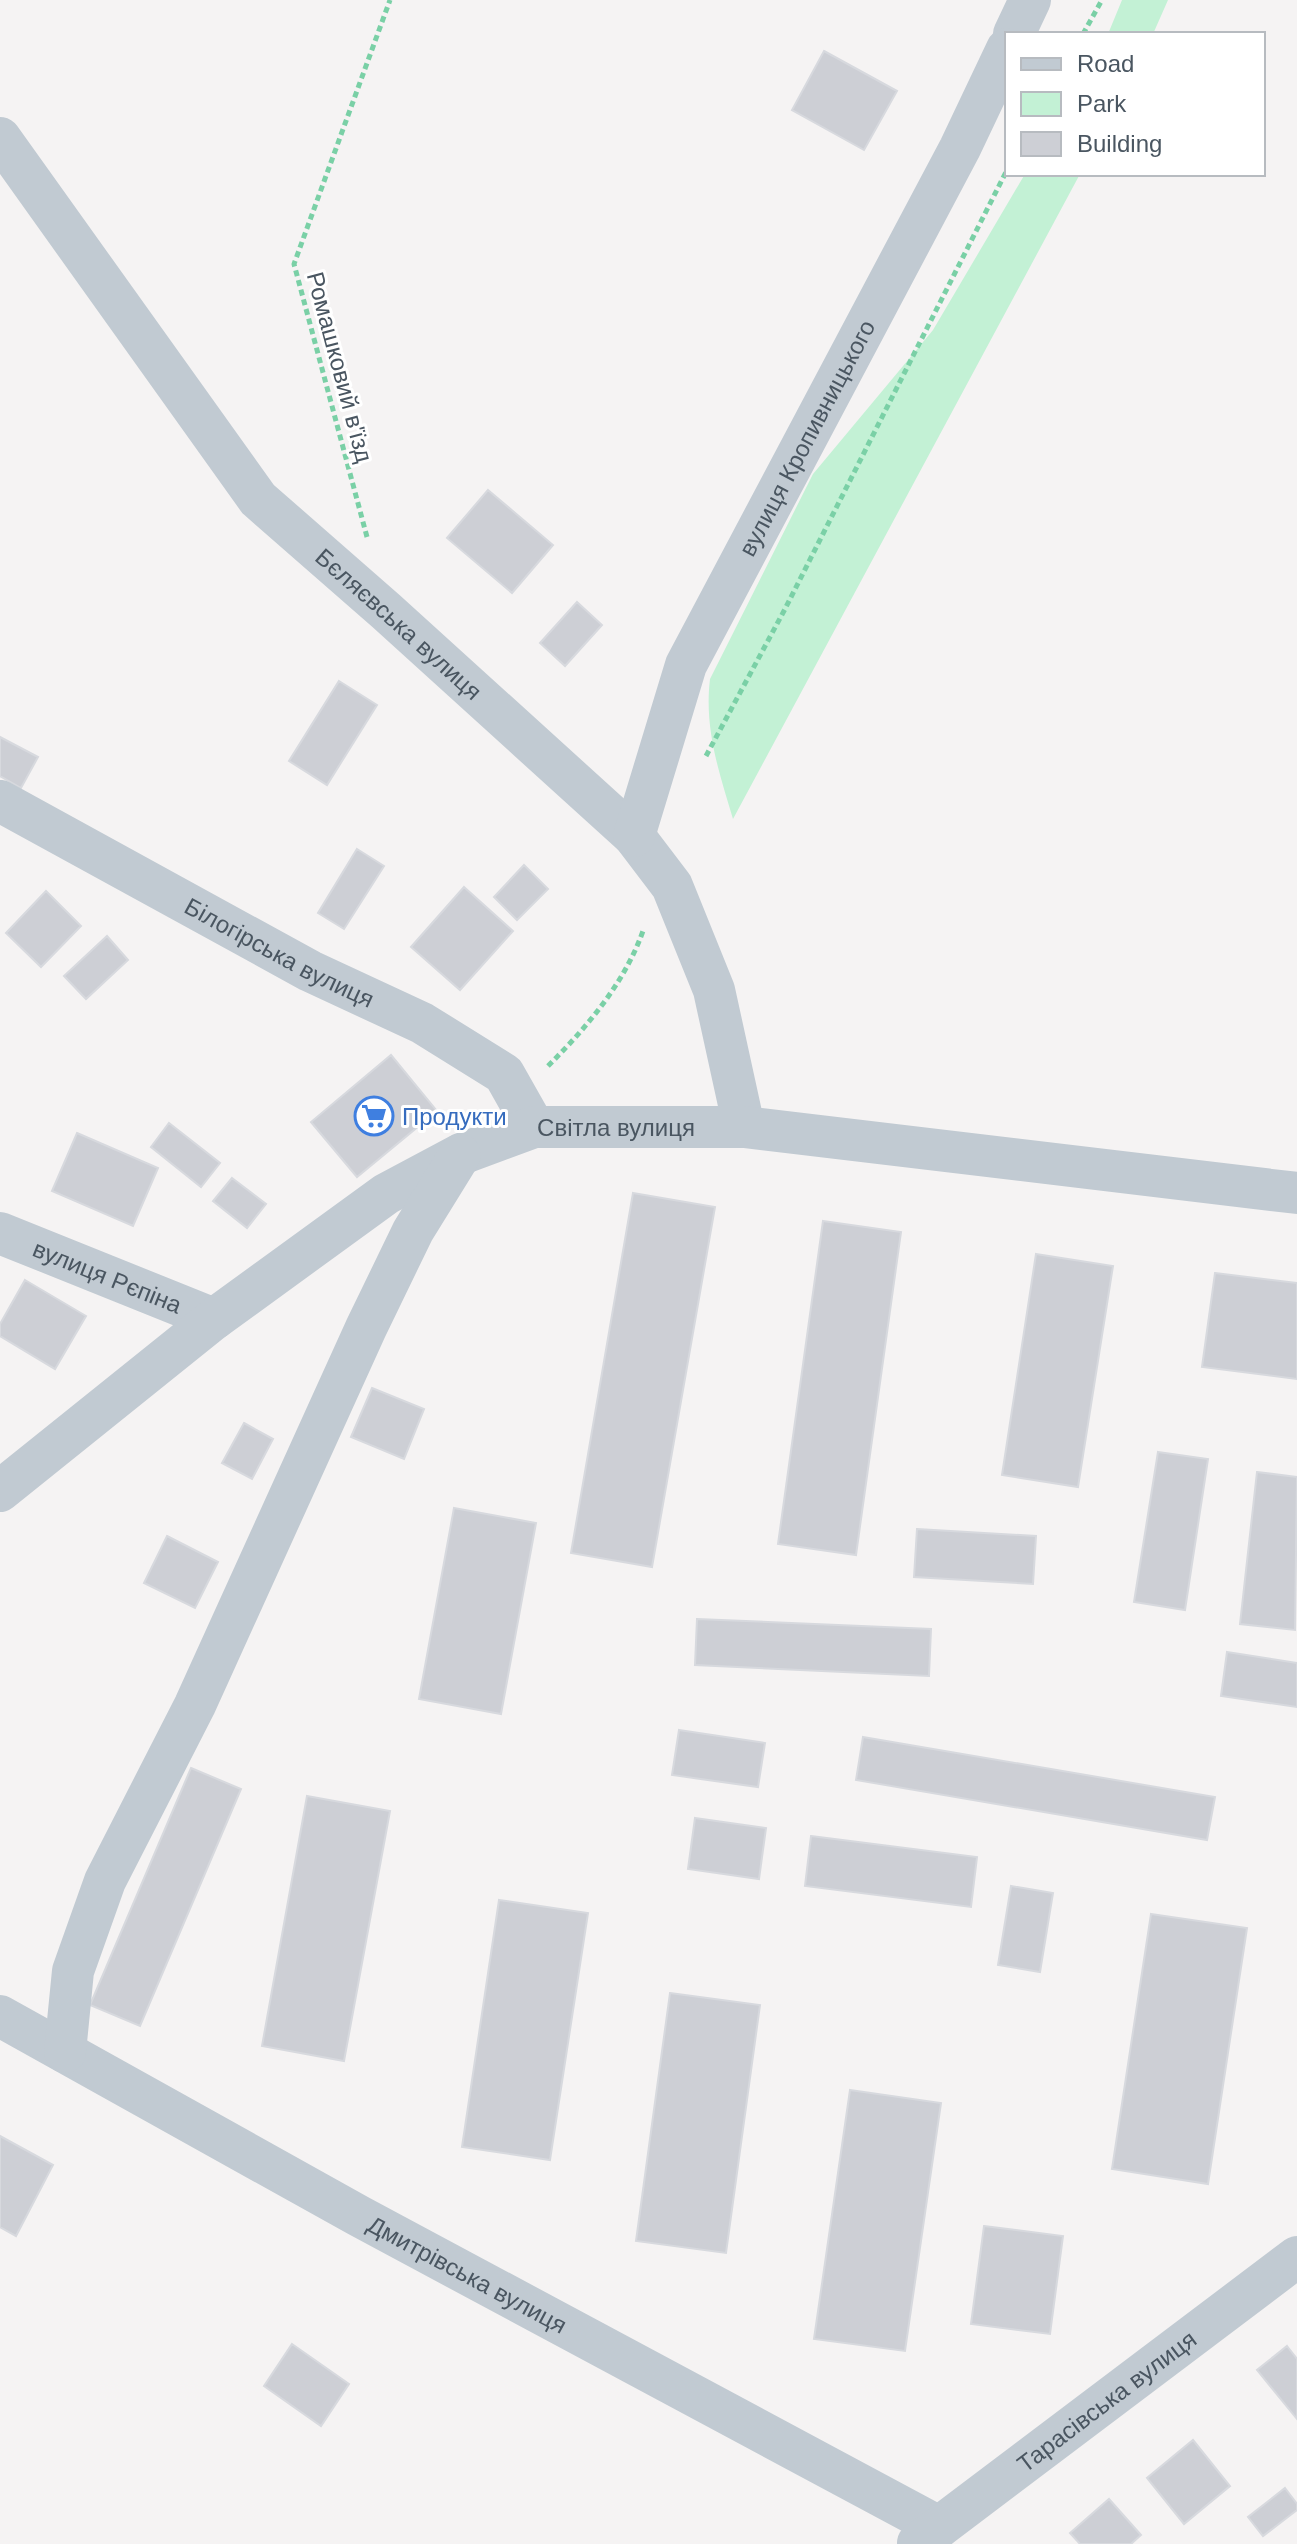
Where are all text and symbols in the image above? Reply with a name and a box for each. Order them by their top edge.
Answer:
legend [1005,32,1265,176]
text: Road [1077,50,1134,77]
text: Park [1077,90,1127,117]
text: Building [1077,130,1162,157]
street label: Ромашковий в'їзд [302,269,378,465]
street label: вулиця Кропивницького [733,315,880,560]
street label: Бєляєвська вулиця [311,543,488,705]
street label: Білогірська вулиця [180,892,379,1012]
supermarket icon: Продукти [353,1095,395,1137]
place label: Продукти [402,1103,507,1130]
street label: Світла вулиця [537,1114,695,1141]
street label: вулиця Рєпіна [29,1234,186,1318]
street label: Дмитрівська вулиця [363,2210,572,2338]
street label: Тарасівська вулиця [1012,2325,1201,2477]

